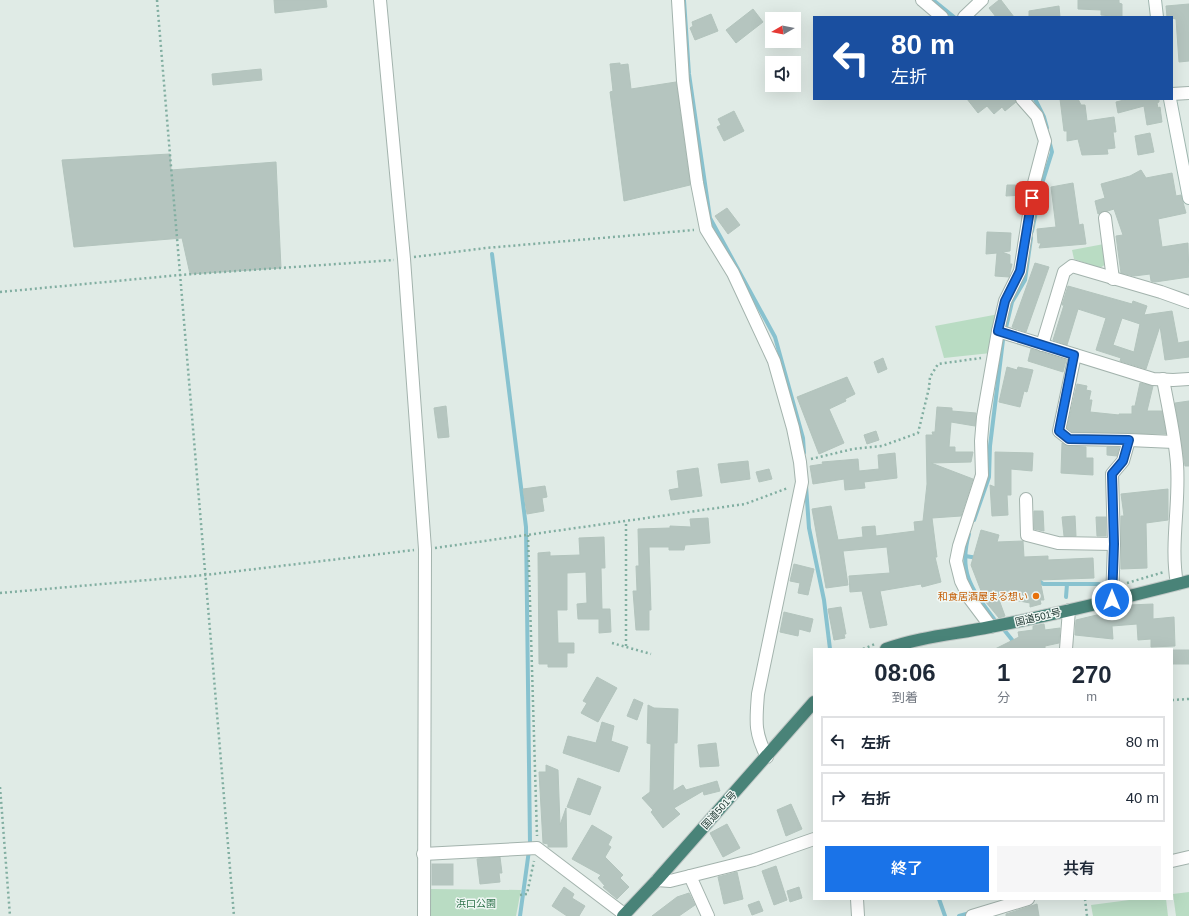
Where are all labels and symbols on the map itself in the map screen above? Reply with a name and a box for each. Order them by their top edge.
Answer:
north arrow [765,12,801,48]
pin [1015,181,1049,215]
position arrow [1091,579,1133,621]
place label: 和食居酒屋まる想い [938,591,1028,602]
marker: 和食居酒屋まる想い [1031,591,1041,601]
street label: 国道501号 [1014,606,1062,628]
street label: 国道501号 [699,789,739,831]
park label: 浜口公園 [456,898,496,909]

